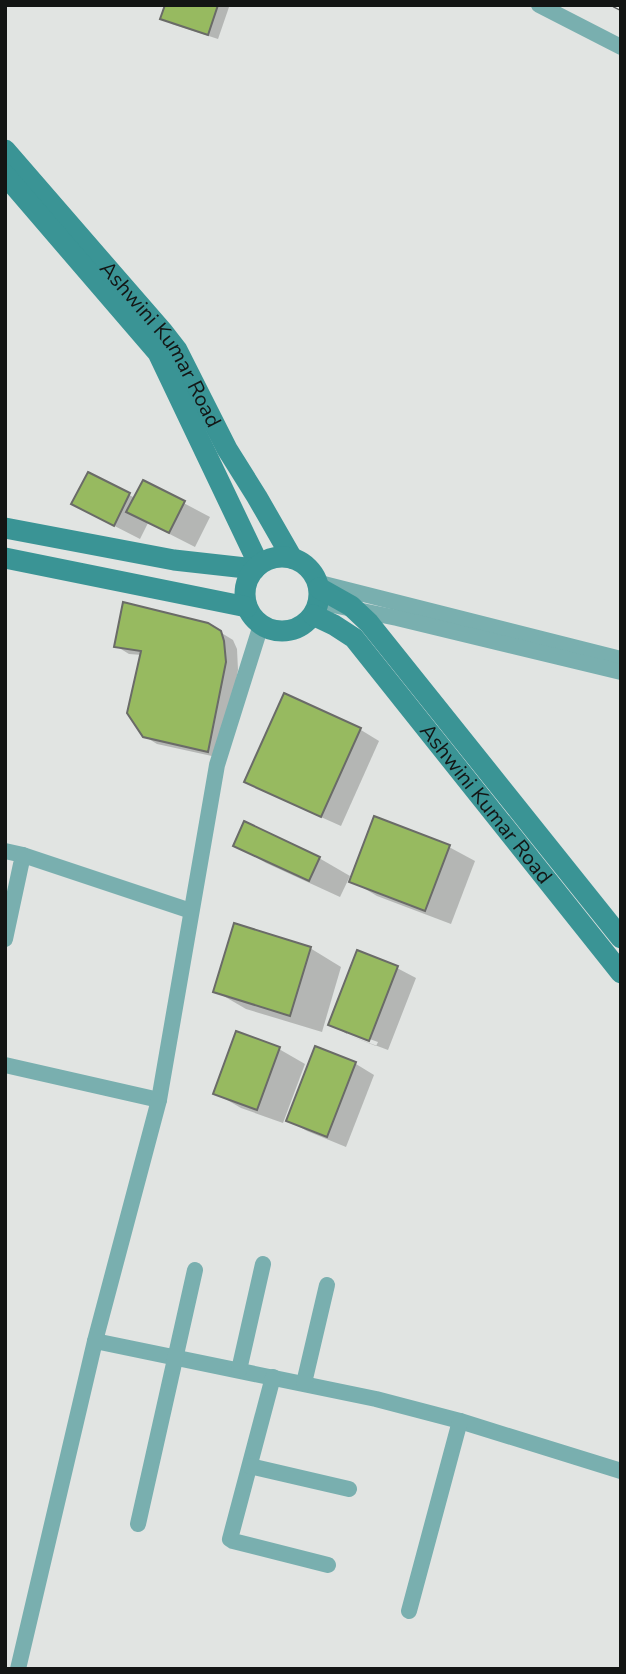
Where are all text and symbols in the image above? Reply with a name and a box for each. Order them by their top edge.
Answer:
street label: Ashwini Kumar Road [94,255,228,432]
street label: Ashwini Kumar Road [414,718,559,890]

